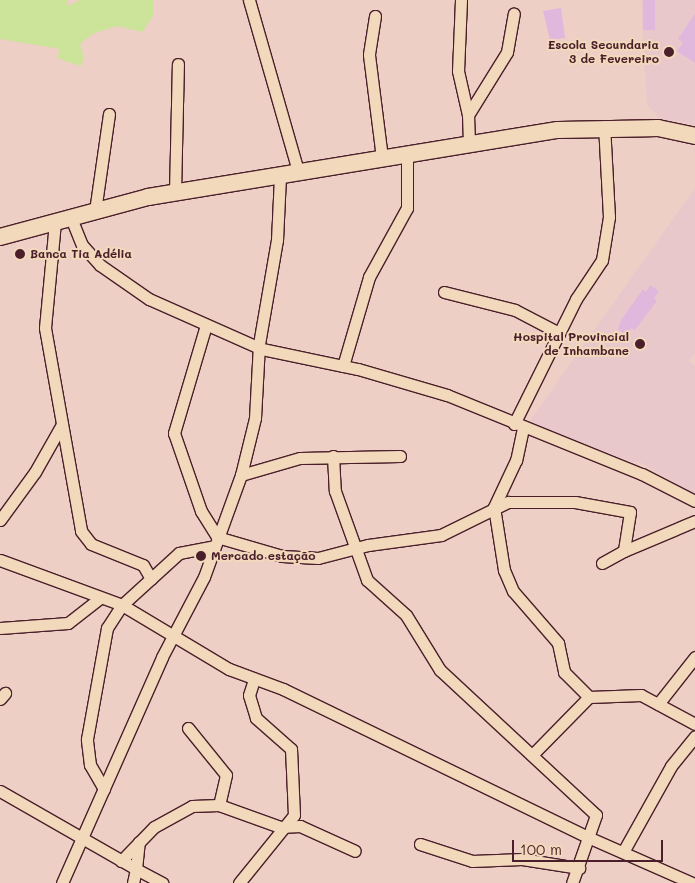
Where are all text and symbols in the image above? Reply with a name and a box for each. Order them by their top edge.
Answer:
place label: Escola Secundaria 3 de Fevereiro [548,38,659,66]
marker: Escola Secundaria 3 de Fevereiro [663,46,675,58]
place label: Banca Tia Adélia [30,247,132,261]
marker: Banca Tia Adélia [14,248,26,260]
place label: Hospital Provincial de Inhambane [513,330,629,358]
marker: Hospital Provincial de Inhambane [633,337,647,351]
place label: Mercado estação [211,549,316,563]
marker: Mercado estação [195,550,207,562]
scale bar [515,830,666,862]
text: 100 m [520,839,562,859]

